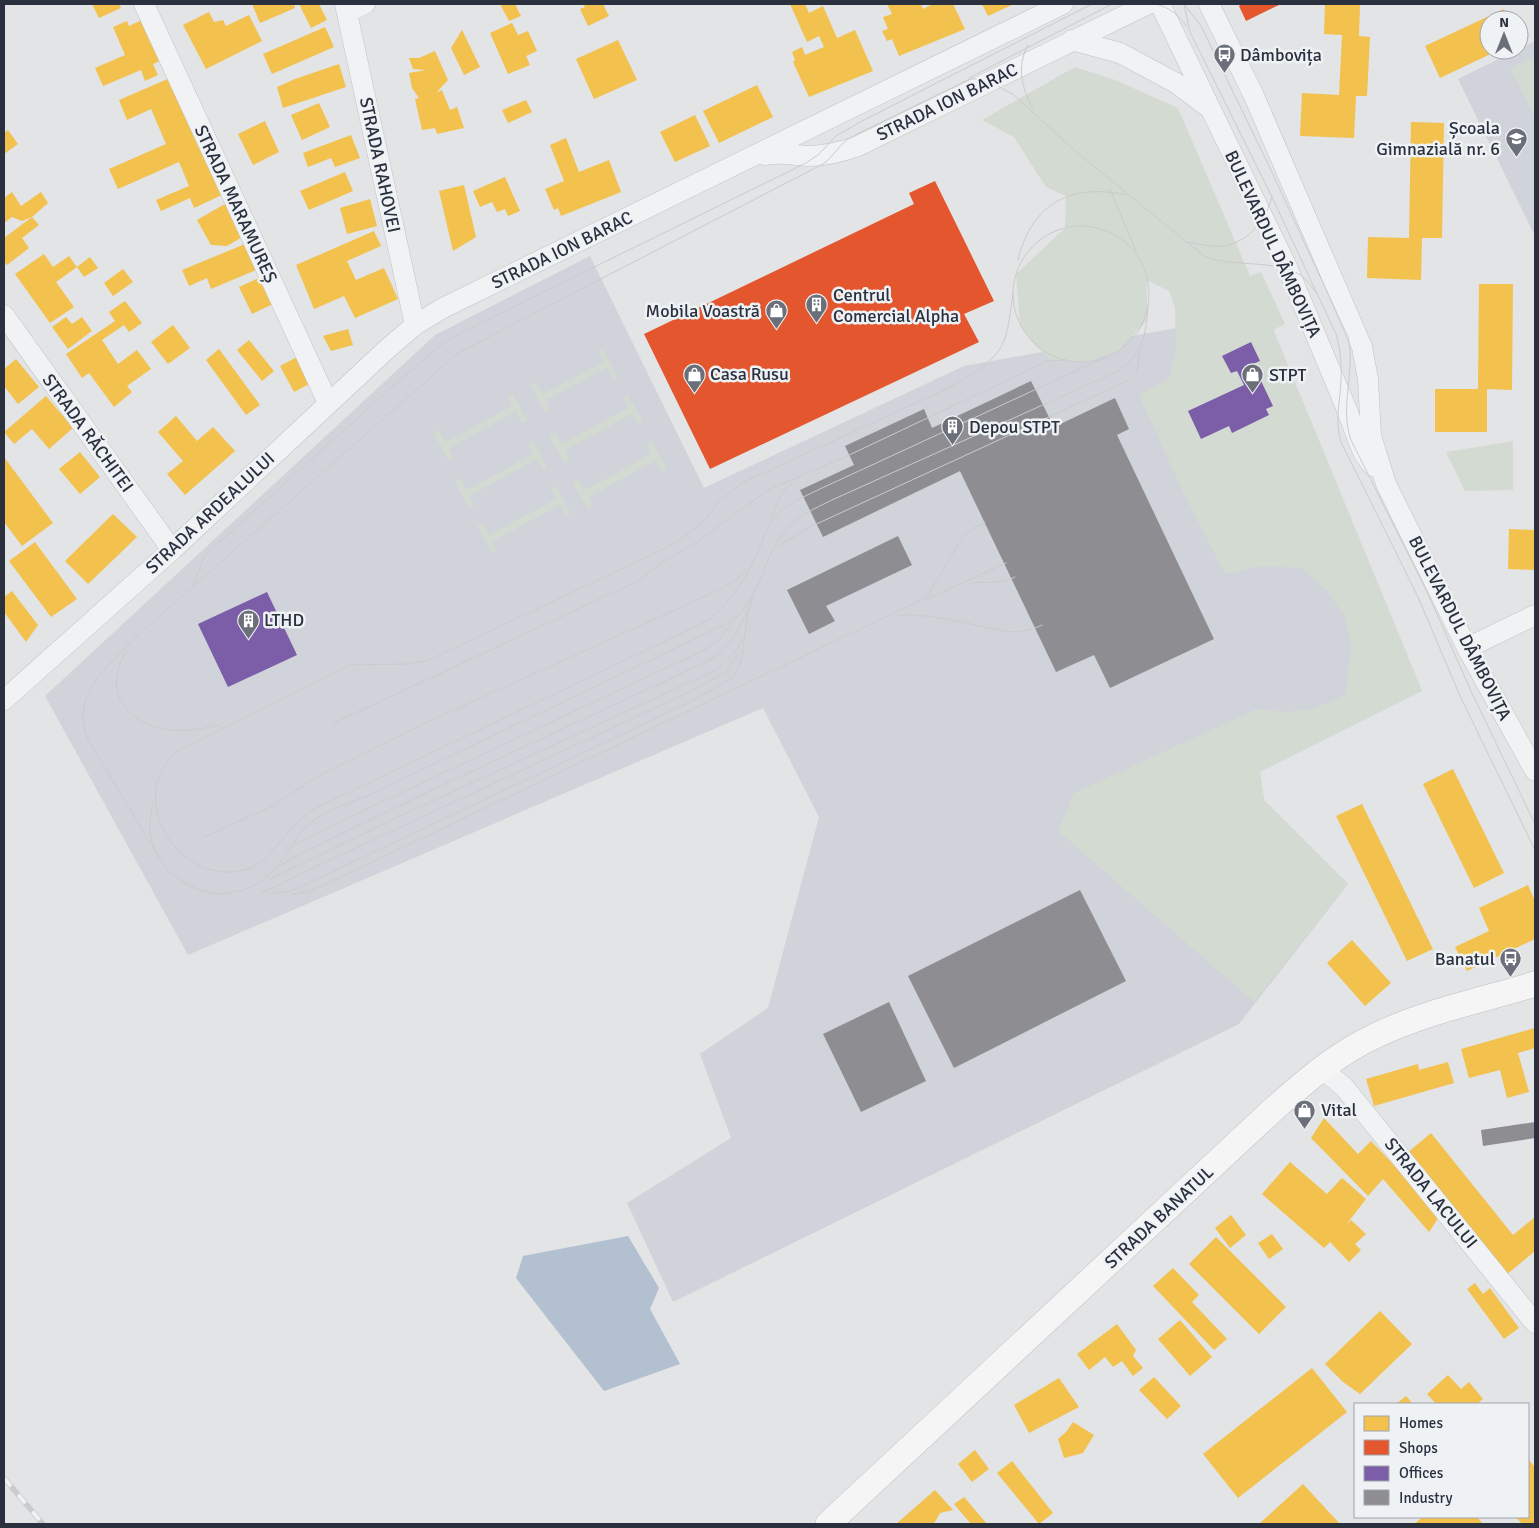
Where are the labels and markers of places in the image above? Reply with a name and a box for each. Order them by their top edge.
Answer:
bus stop icon: Dâmbovița [1212,43,1236,74]
place label: Dâmbovița [1240,44,1322,66]
place label: Școala Gimnazială nr. 6 [1376,117,1500,160]
school or university icon: Școala Gimnazială nr. 6 [1504,126,1528,157]
place label: Centrul Comercial Alpha [833,284,959,327]
building icon: Centrul Comercial Alpha [805,293,829,324]
shop icon: Mobila Voastră [764,299,788,330]
place label: Mobila Voastră [646,300,760,322]
shop icon: Casa Rusu [682,362,706,393]
place label: Casa Rusu [710,363,789,385]
shop icon: STPT [1241,363,1265,394]
place label: STPT [1269,364,1307,386]
building icon: Depou STPT [941,415,965,446]
place label: Depou STPT [969,416,1060,438]
building icon: LTHD [236,608,260,639]
place label: LTHD [264,609,304,631]
bus stop icon: Banatul [1499,947,1523,978]
place label: Banatul [1435,948,1495,970]
shop icon: Vital [1293,1098,1317,1129]
place label: Vital [1321,1099,1357,1121]

